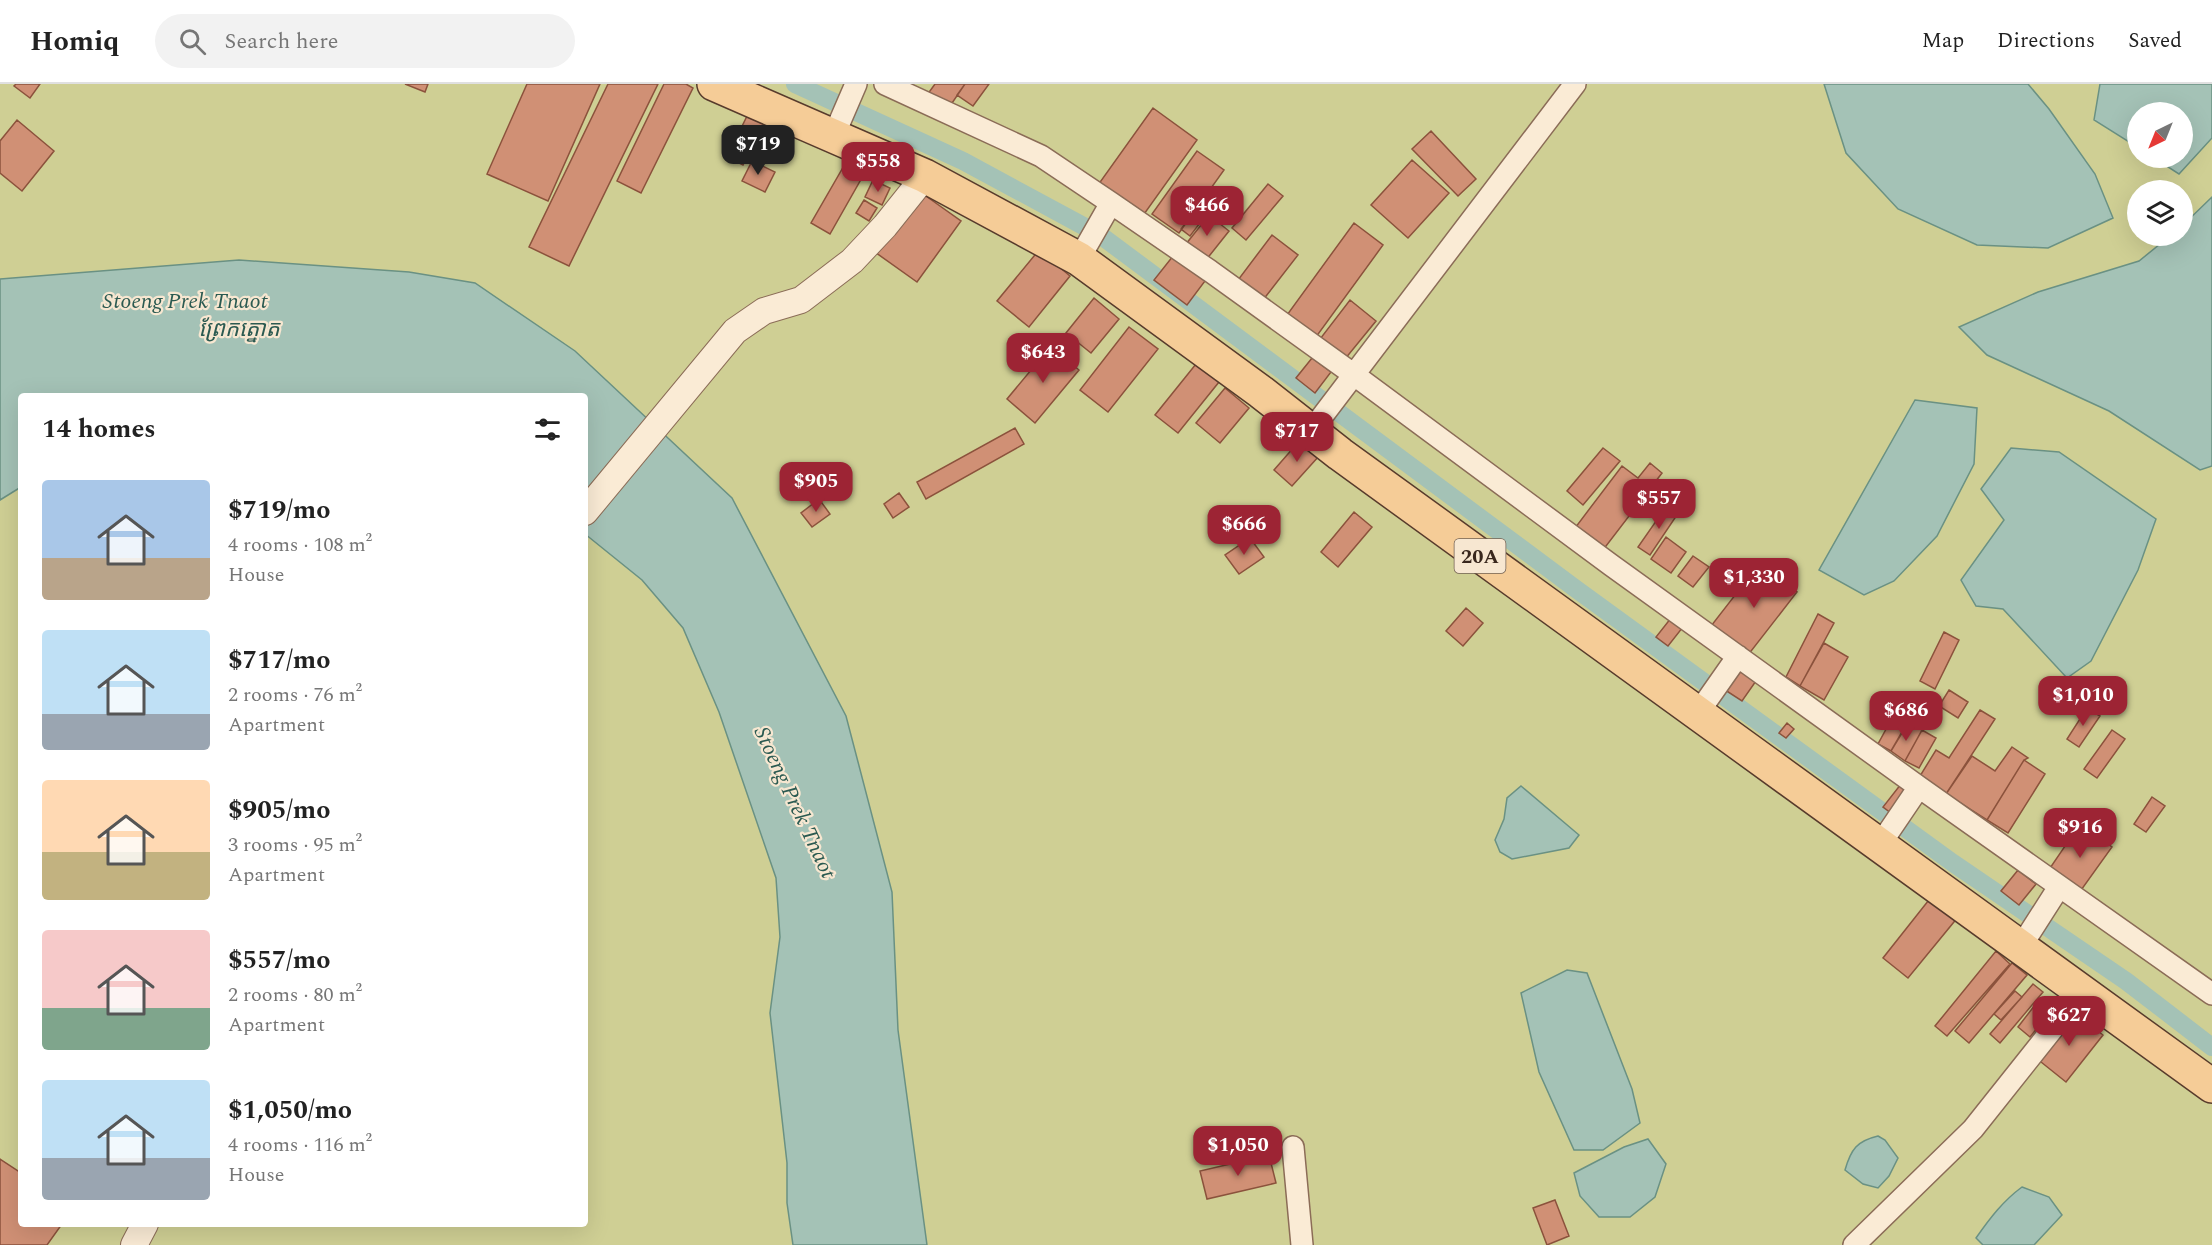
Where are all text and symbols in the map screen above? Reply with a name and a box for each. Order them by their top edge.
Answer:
search box [155,14,575,68]
text: Homiq [30,20,119,63]
icon: search [176,25,209,58]
text: Search here [224,25,339,58]
text: Map [1922,25,1964,57]
text: Directions [1997,25,2095,57]
text: Saved [2128,25,2182,57]
north arrow [2127,102,2193,168]
map controls [2127,102,2193,246]
pin: $719 [722,125,794,176]
text: $719 [736,129,780,159]
pin: $558 [842,142,914,193]
text: $558 [856,146,900,176]
button: layers [2127,180,2193,246]
pin: $466 [1171,186,1243,237]
text: $466 [1185,190,1229,220]
water label: Stoeng Prek Tnaot [103,285,269,318]
water label: ព្រែកត្នោត [198,313,282,346]
pin: $643 [1007,333,1079,384]
text: $643 [1021,337,1065,367]
text: 14 homes [42,409,156,449]
pin: $717 [1261,412,1333,463]
icon: filters [531,413,564,446]
text: $717 [1275,416,1319,446]
pin: $905 [780,462,852,513]
text: $905 [794,466,838,496]
pin: $557 [1623,479,1695,530]
text: $557 [1637,483,1681,513]
text: $719/mo [228,490,331,530]
icon: home [90,504,162,576]
pin: $666 [1208,505,1280,556]
text: $666 [1222,509,1266,539]
text: 4 rooms · 108 m² [228,530,372,560]
road number: 20A [1454,539,1506,573]
pin: $1,330 [1705,558,1803,609]
text: House [228,560,285,590]
text: $1,330 [1723,562,1785,592]
text: $717/mo [228,640,331,680]
icon: home [90,654,162,726]
pin: $1,010 [2034,676,2132,727]
text: 2 rooms · 76 m² [228,680,362,710]
text: $1,010 [2052,680,2114,710]
pin: $686 [1870,691,1942,742]
text: $686 [1884,695,1928,725]
text: Apartment [228,710,325,740]
water label: Stoeng Prek Tnaot [745,721,845,885]
text: $905/mo [228,790,331,830]
icon: home [90,804,162,876]
pin: $916 [2044,808,2116,859]
text: $916 [2058,812,2102,842]
text: 3 rooms · 95 m² [228,830,362,860]
text: Apartment [228,860,325,890]
text: $557/mo [228,940,331,980]
icon: home [90,954,162,1026]
text: 2 rooms · 80 m² [228,980,362,1010]
pin: $627 [2033,996,2105,1047]
text: $627 [2047,1000,2091,1030]
text: Apartment [228,1010,325,1040]
text: $1,050/mo [228,1090,352,1130]
icon: home [90,1104,162,1176]
pin: $1,050 [1189,1126,1287,1177]
text: 4 rooms · 116 m² [228,1130,372,1160]
text: $1,050 [1207,1130,1269,1160]
text: House [228,1160,285,1190]

